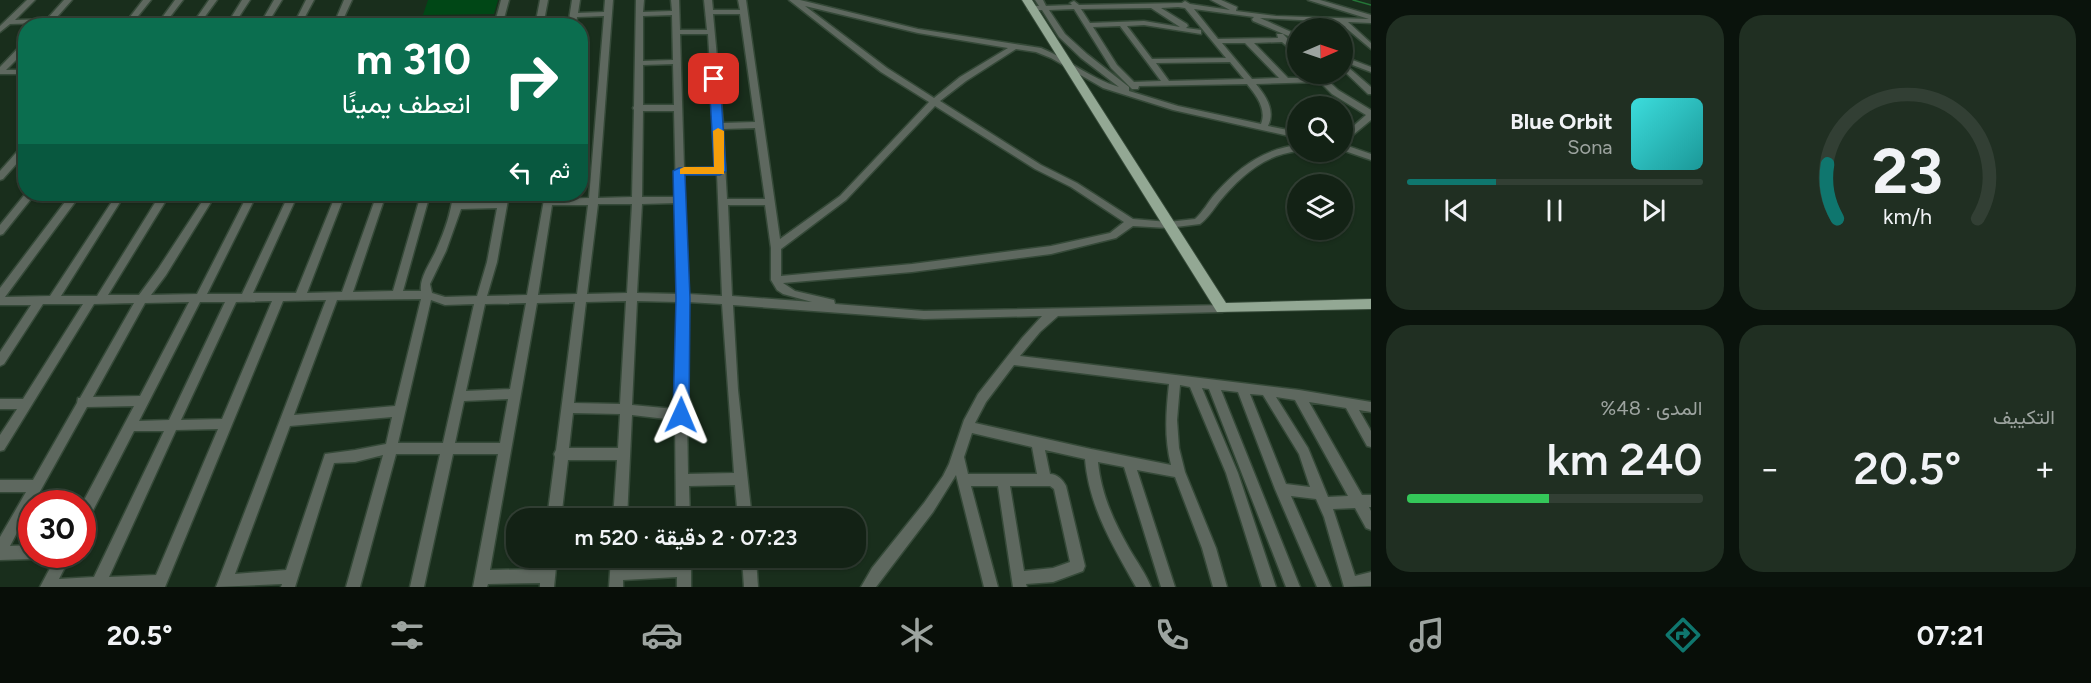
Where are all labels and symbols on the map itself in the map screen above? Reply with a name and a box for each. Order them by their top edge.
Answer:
north arrow [1287,18,1353,84]
pin [688,53,739,104]
position arrow [649,383,713,447]
speed limit sign: 30 [18,490,96,568]

